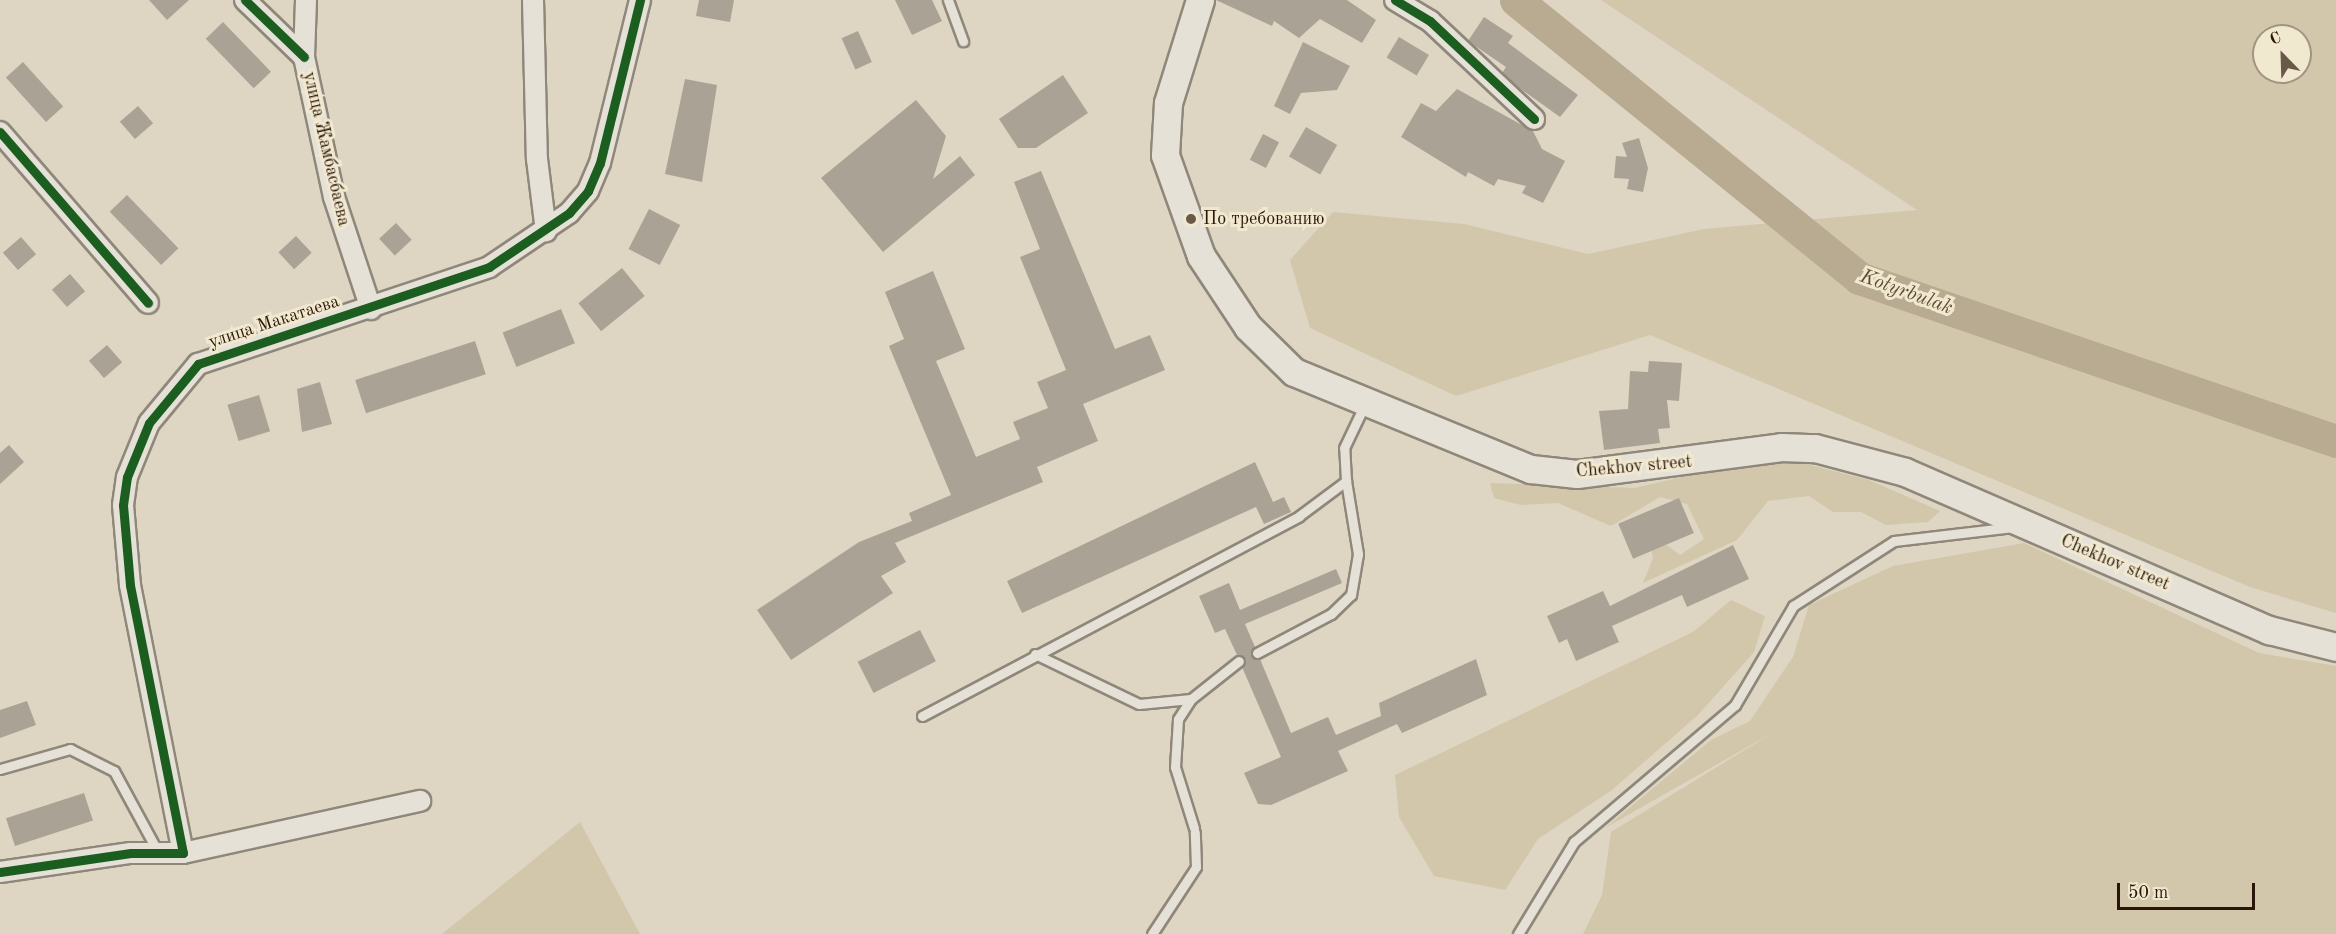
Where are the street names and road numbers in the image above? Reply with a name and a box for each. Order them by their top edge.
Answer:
street label: улица Жамбасбаева [298,70,354,228]
street label: улица Макатаева [206,291,342,353]
street label: Chekhov street [1575,451,1693,483]
street label: Chekhov street [2057,530,2173,596]

